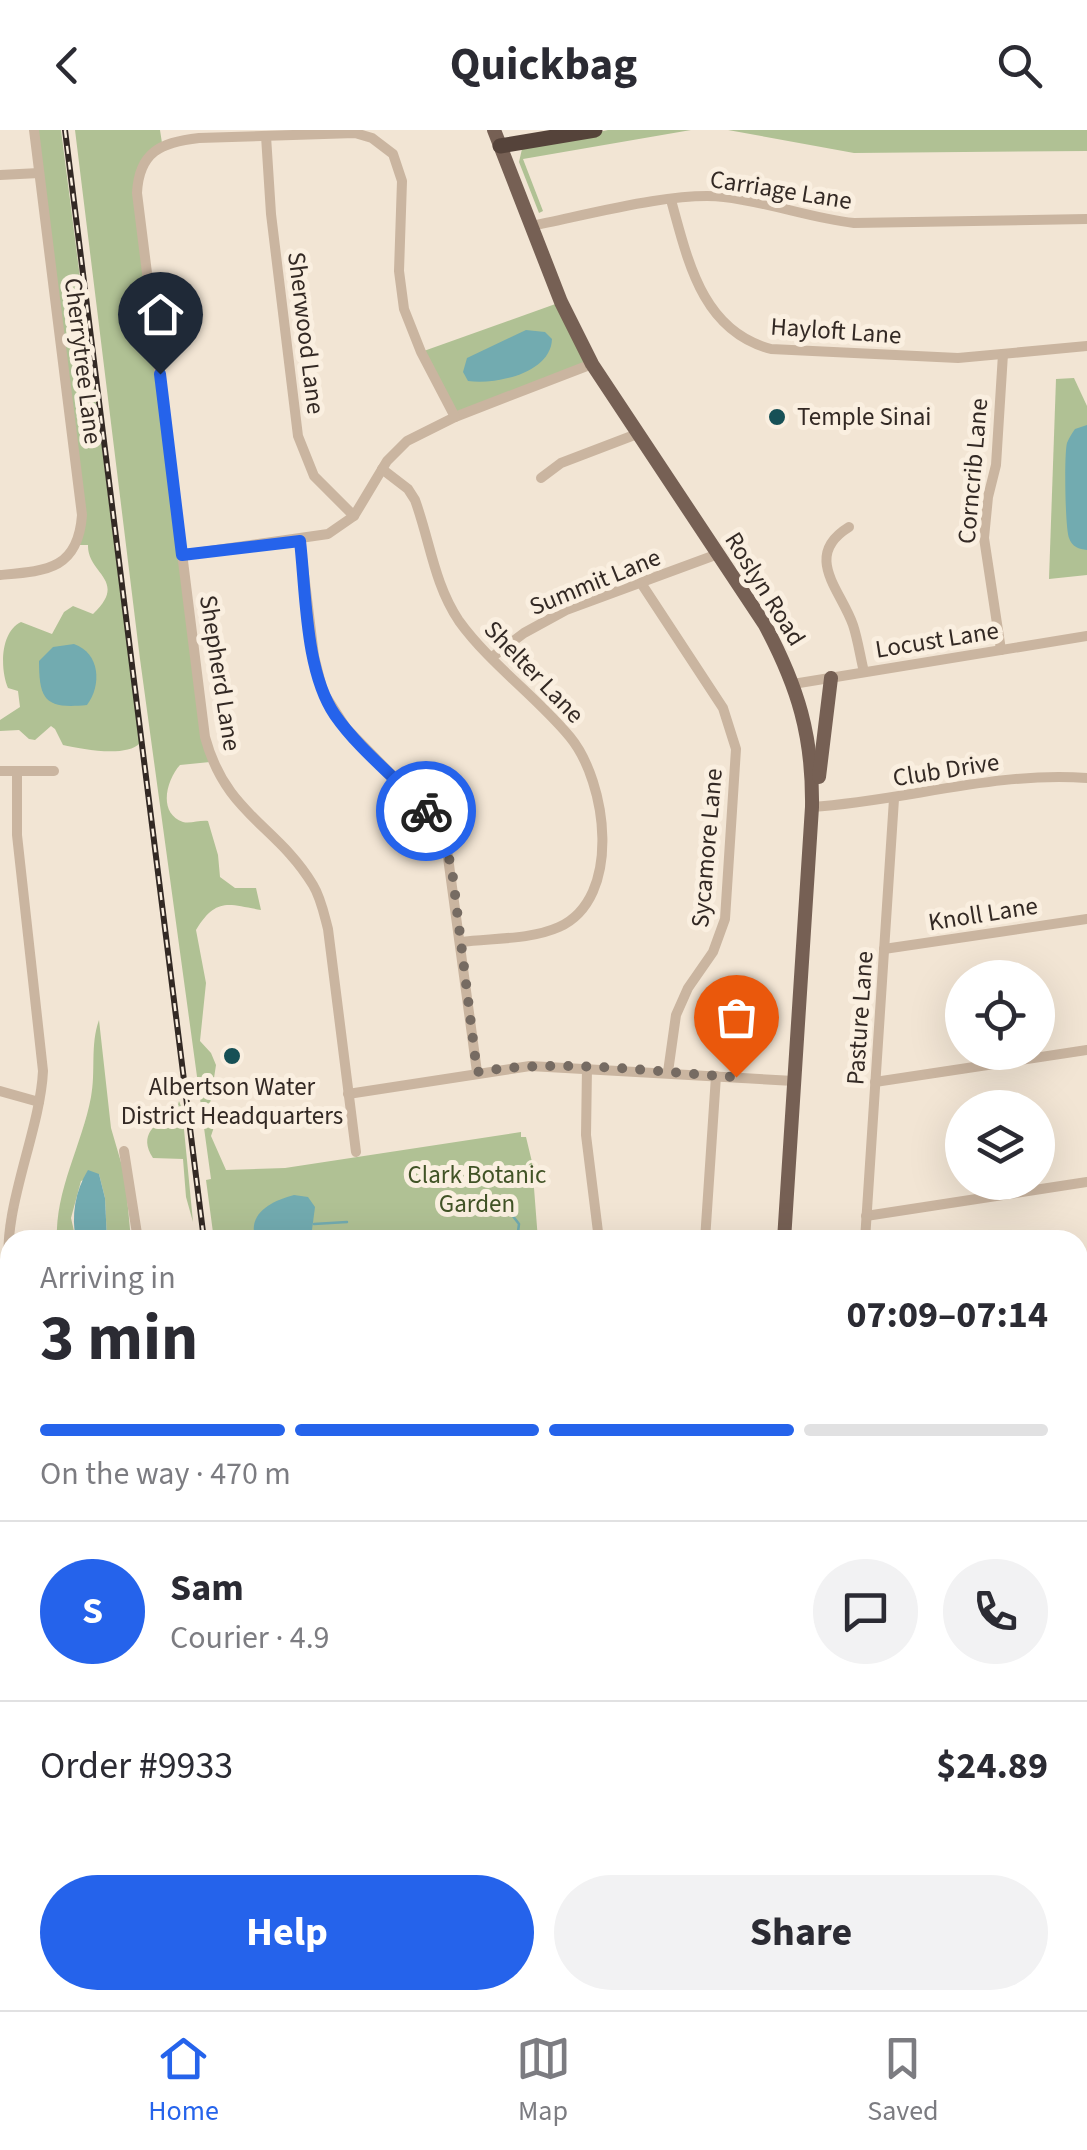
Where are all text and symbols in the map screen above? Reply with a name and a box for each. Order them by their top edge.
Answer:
text: Quickbag [450,33,637,97]
icon: back [40,38,95,93]
icon: search [992,38,1047,93]
street label: Carriage Lane [707,161,855,219]
street label: Sherwood Lane [278,250,334,416]
pin [118,272,203,375]
street label: Cherrytree Lane [55,276,111,446]
icon: home [133,287,188,342]
street label: Hayloft Lane [769,308,903,354]
street label: Corncrib Lane [949,397,997,545]
place label: Temple Sinai [797,399,931,435]
marker: Temple Sinai [766,406,788,428]
street label: Roslyn Road [716,525,814,653]
street label: Summit Lane [524,539,666,625]
street label: Shepherd Lane [190,592,250,754]
street label: Shelter Lane [476,612,592,732]
street label: Locust Lane [873,612,1001,668]
street label: Club Drive [890,744,1002,796]
courier [376,761,476,861]
street label: Sycamore Lane [682,767,732,929]
icon: bike [399,784,454,839]
street label: Knoll Lane [926,888,1040,940]
street label: Pasture Lane [837,950,883,1086]
map controls [945,960,1055,1200]
button: locate [945,960,1055,1070]
pin [694,975,779,1078]
icon: bag [709,990,764,1045]
marker: Albertson Water District Headquarters [221,1045,243,1067]
place label: Albertson Water District Headquarters [121,1069,343,1134]
button: layers [945,1090,1055,1200]
park label: Clark Botanic Garden [408,1157,546,1222]
text: Arriving in [40,1255,176,1301]
text: 07:09–07:14 [846,1288,1048,1342]
text: 3 min [40,1292,198,1385]
text: On the way · 470 m [40,1451,291,1497]
button: chat [813,1559,918,1664]
button: phone [943,1559,1048,1664]
text: Sam [170,1561,244,1615]
text: S [82,1584,103,1638]
text: Courier · 4.9 [170,1615,330,1661]
text: Order #9933 [40,1739,233,1793]
text: $24.89 [936,1739,1048,1793]
button: Help [40,1875,534,1990]
button: Share [554,1875,1048,1990]
tab: Home [148,2031,219,2131]
tab: Map [516,2031,571,2131]
tab: Saved [867,2031,939,2131]

